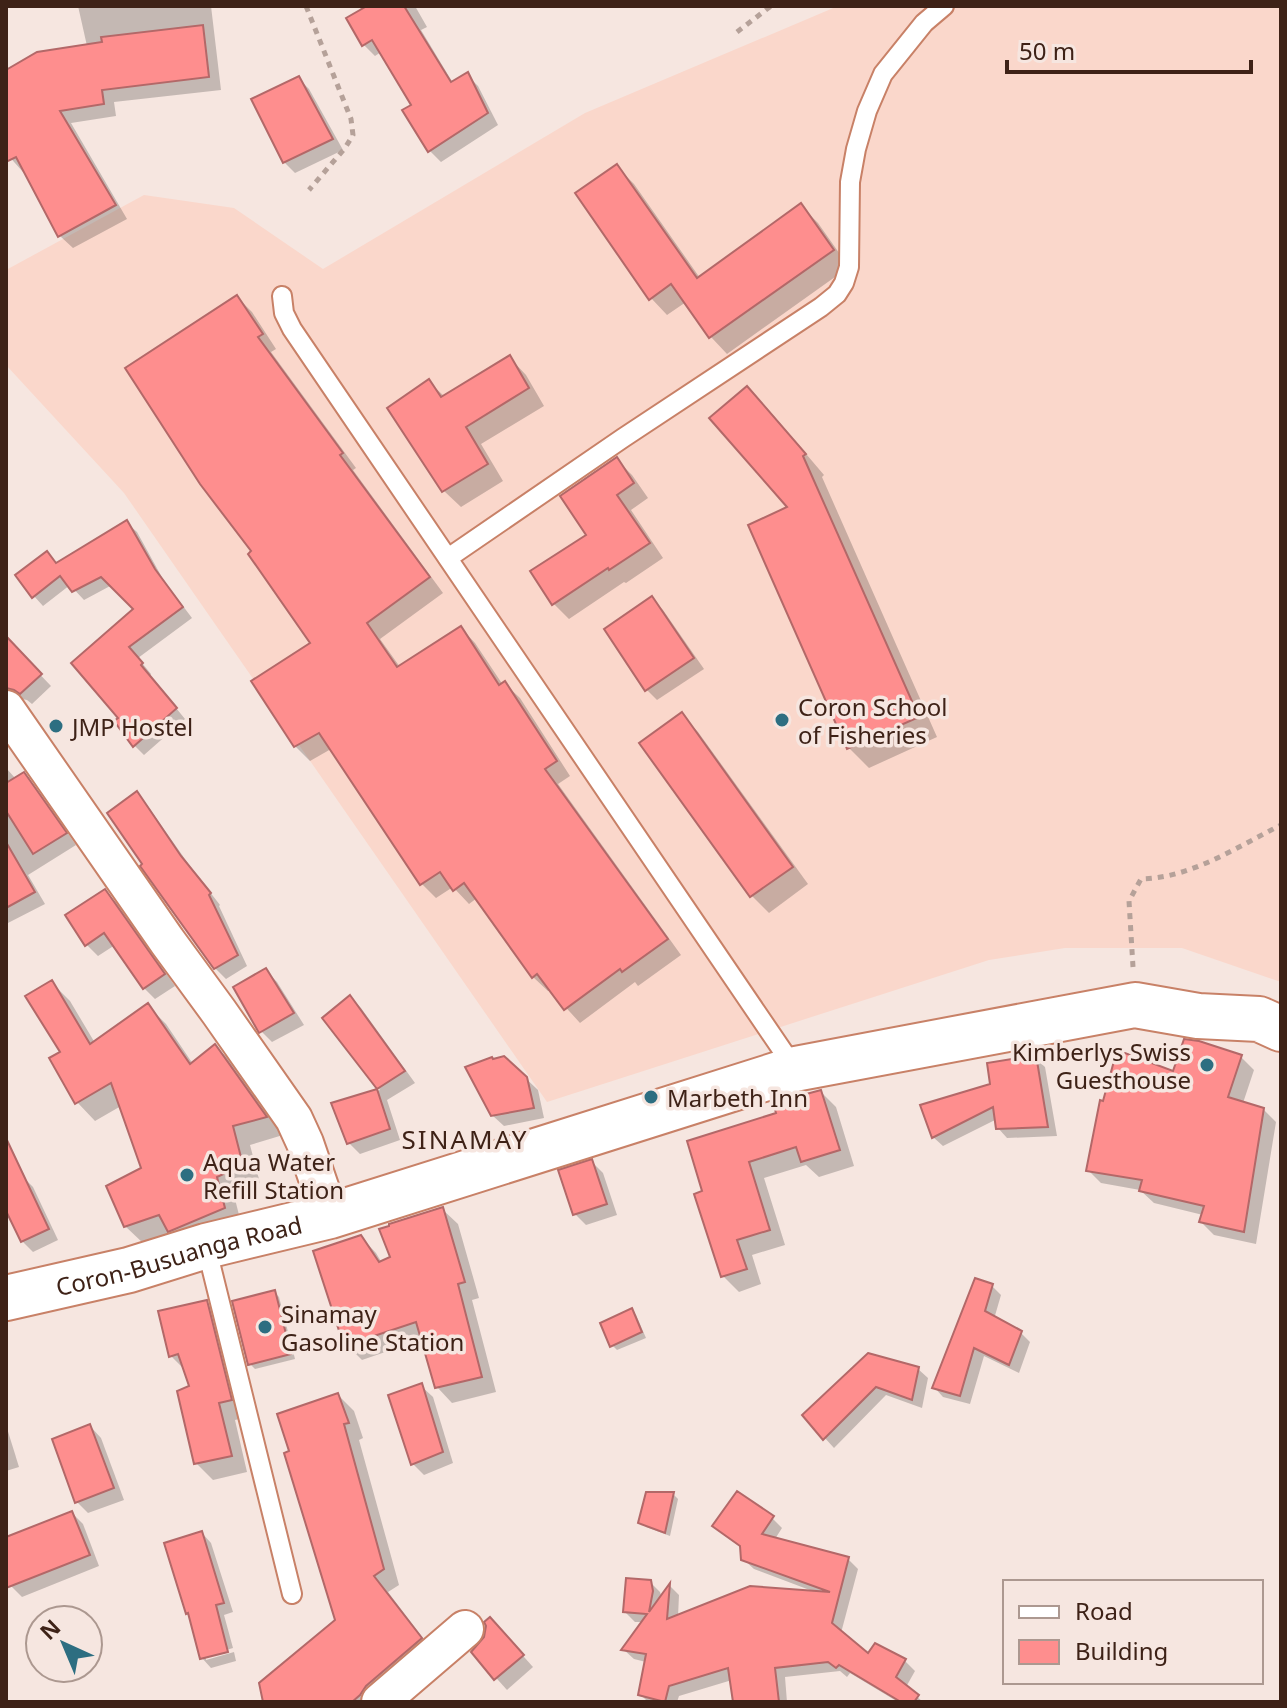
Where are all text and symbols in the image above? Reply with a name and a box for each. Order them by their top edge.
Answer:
scale bar [1007,24,1251,74]
text: 50 m [1019,34,1075,67]
place label: Coron School of Fisheries [798,690,947,751]
place label: JMP Hostel [70,710,193,743]
marker: Coron School of Fisheries [773,711,791,729]
marker: JMP Hostel [47,717,65,735]
place label: Kimberlys Swiss Guesthouse [1012,1035,1191,1096]
marker: Kimberlys Swiss Guesthouse [1198,1056,1216,1074]
place label: Marbeth Inn [667,1081,808,1114]
marker: Marbeth Inn [642,1088,660,1106]
district label: SINAMAY [402,1121,528,1157]
place label: Aqua Water Refill Station [203,1145,344,1206]
marker: Aqua Water Refill Station [178,1166,196,1184]
street label: Coron-Busuanga Road [52,1207,305,1303]
place label: Sinamay Gasoline Station [281,1297,464,1358]
marker: Sinamay Gasoline Station [256,1318,274,1336]
legend [1003,1580,1263,1684]
text: Road [1075,1594,1133,1627]
north arrow [24,1604,104,1684]
text: N [33,1612,66,1646]
text: Building [1075,1634,1168,1667]

